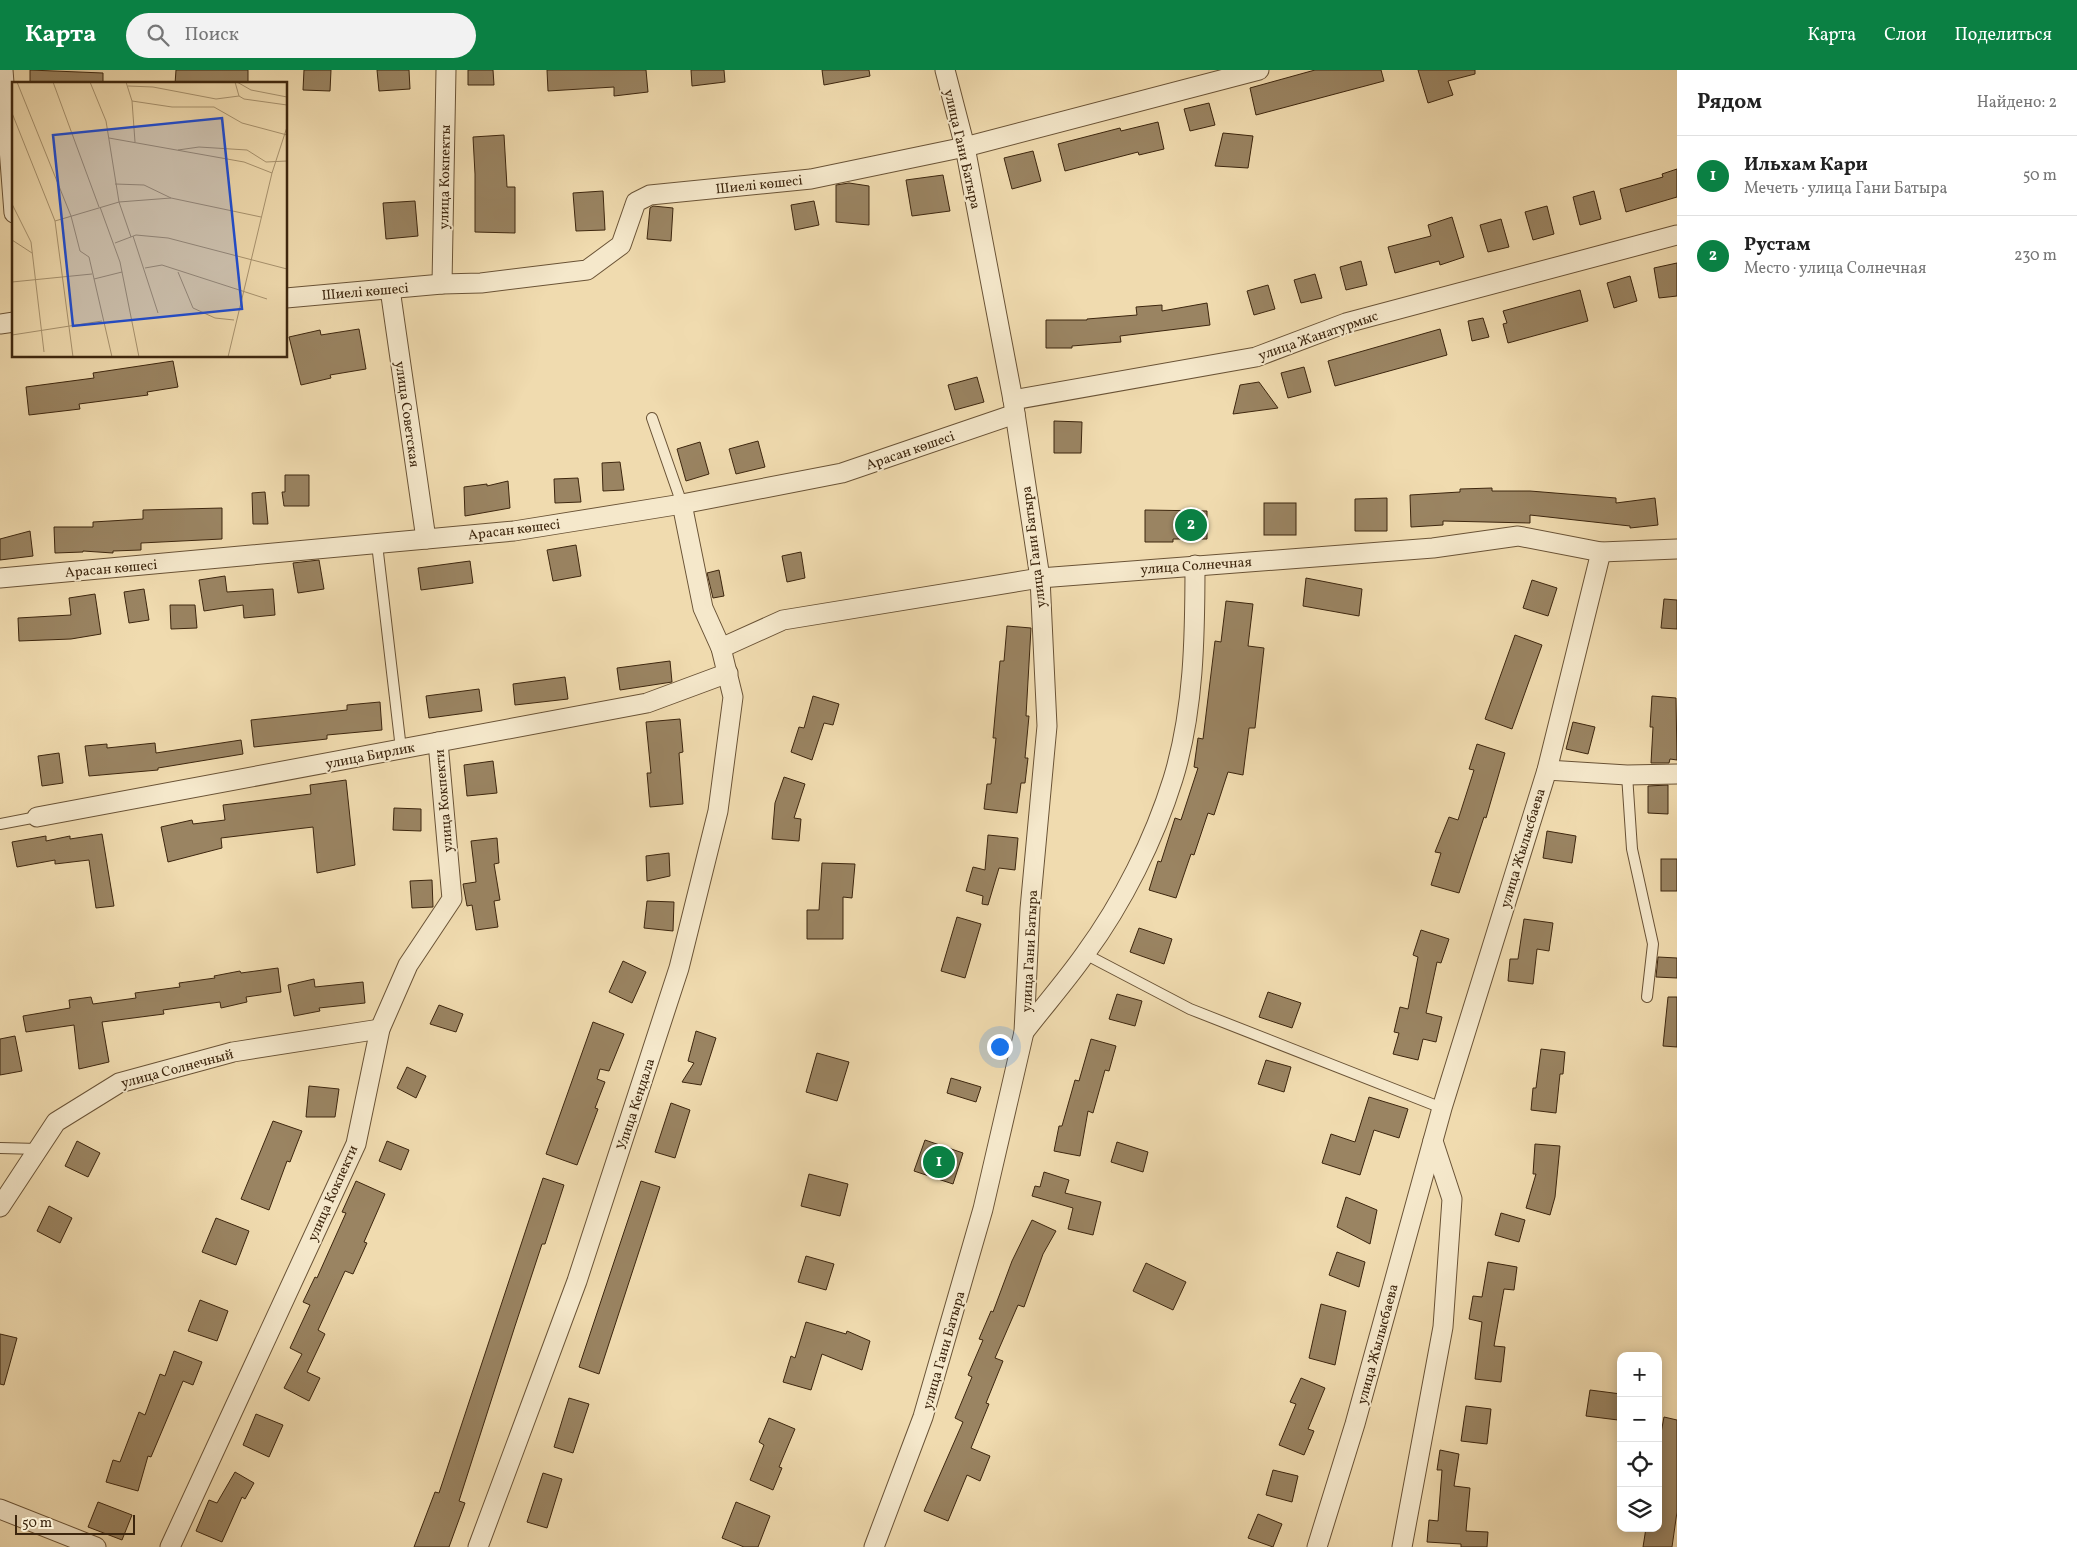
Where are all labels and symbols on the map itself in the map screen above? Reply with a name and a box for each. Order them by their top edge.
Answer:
inset map [12,82,288,358]
street label: улица Гани Батыра [939,88,985,211]
street label: улица Кокпекты [435,124,456,230]
street label: Шиелі көшесі [715,171,804,200]
street label: Шиелі көшесі [321,279,409,306]
street label: улица Жанатурмыс [1256,307,1381,366]
street label: улица Советская [390,360,423,469]
street label: Арасан көшесі [863,427,957,476]
street label: улица Гани Батыра [1018,485,1051,609]
pin: 2 [1175,506,1207,544]
street label: Арасан көшесі [467,515,561,546]
street label: улица Солнечная [1140,553,1252,580]
street label: Арасан көшесі [64,556,158,583]
street label: улица Бирлик [324,738,417,774]
street label: улица Кокпекти [430,748,458,853]
street label: улица Жылысбаева [1496,786,1551,911]
street label: улица Гани Батыра [1018,889,1043,1013]
your location [987,1034,1013,1060]
street label: улица Солнечный [119,1045,236,1094]
street label: Улица Кендала [613,1056,660,1153]
street label: улица Кокпекти [304,1142,363,1245]
pin: 1 [923,1143,955,1181]
street label: улица Жылысбаева [1353,1282,1404,1407]
street label: улица Гани Батыра [918,1289,970,1412]
scale bar [15,1512,135,1535]

